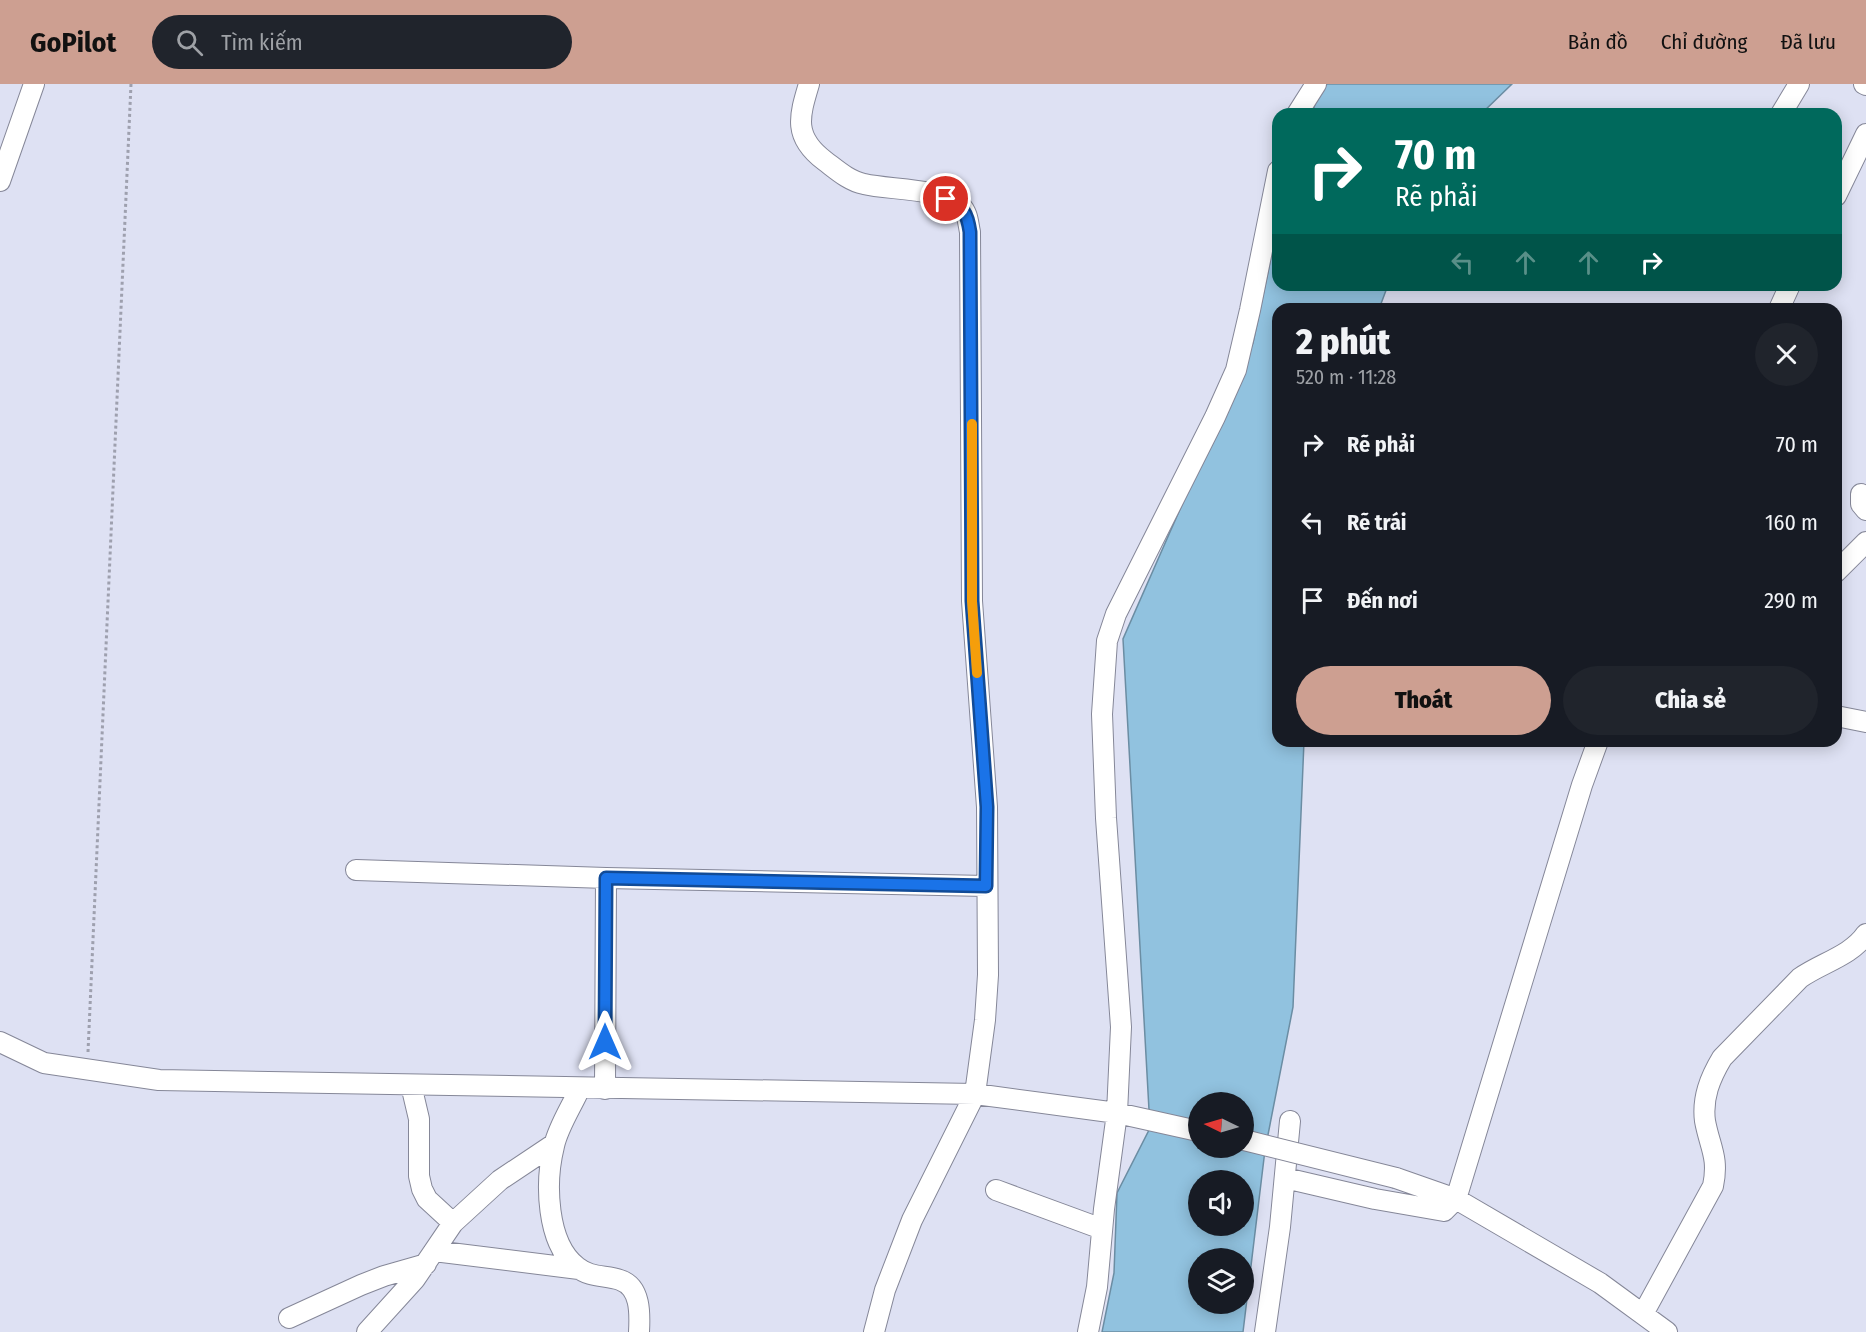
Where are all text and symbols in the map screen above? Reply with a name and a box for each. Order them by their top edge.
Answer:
search box [152,15,572,69]
text: GoPilot [30,26,116,59]
icon: search [173,26,206,59]
text: Tìm kiếm [221,29,303,56]
text: Bản đồ [1568,29,1628,55]
text: Chỉ đường [1661,29,1747,55]
text: Đã lưu [1780,29,1836,55]
text: 70 m [1395,130,1476,180]
icon: right [1296,132,1374,210]
pin [920,173,971,224]
text: Rẽ phải [1395,181,1478,213]
icon: arrive [929,182,962,215]
icon: left [1446,246,1479,279]
icon: ahead [1509,246,1542,279]
icon: ahead [1572,246,1605,279]
icon: right [1635,246,1668,279]
text: 2 phút [1296,320,1390,364]
button: close [1755,323,1818,386]
text: 520 m · 11:28 [1296,365,1396,389]
icon: right [1296,428,1329,461]
text: Rẽ phải [1347,431,1415,458]
text: 70 m [1776,431,1818,458]
icon: left [1296,506,1329,539]
text: Rẽ trái [1347,509,1407,536]
text: 160 m [1765,509,1818,536]
icon: arrive [1296,584,1329,617]
text: Đến nơi [1347,587,1418,614]
text: 290 m [1764,587,1818,614]
button: Thoát [1296,666,1551,735]
button: Chia sẻ [1563,666,1818,735]
position arrow [573,1010,637,1074]
north arrow [1188,1092,1254,1158]
map controls [1188,1092,1254,1314]
button: sound [1188,1170,1254,1236]
button: layers [1188,1248,1254,1314]

